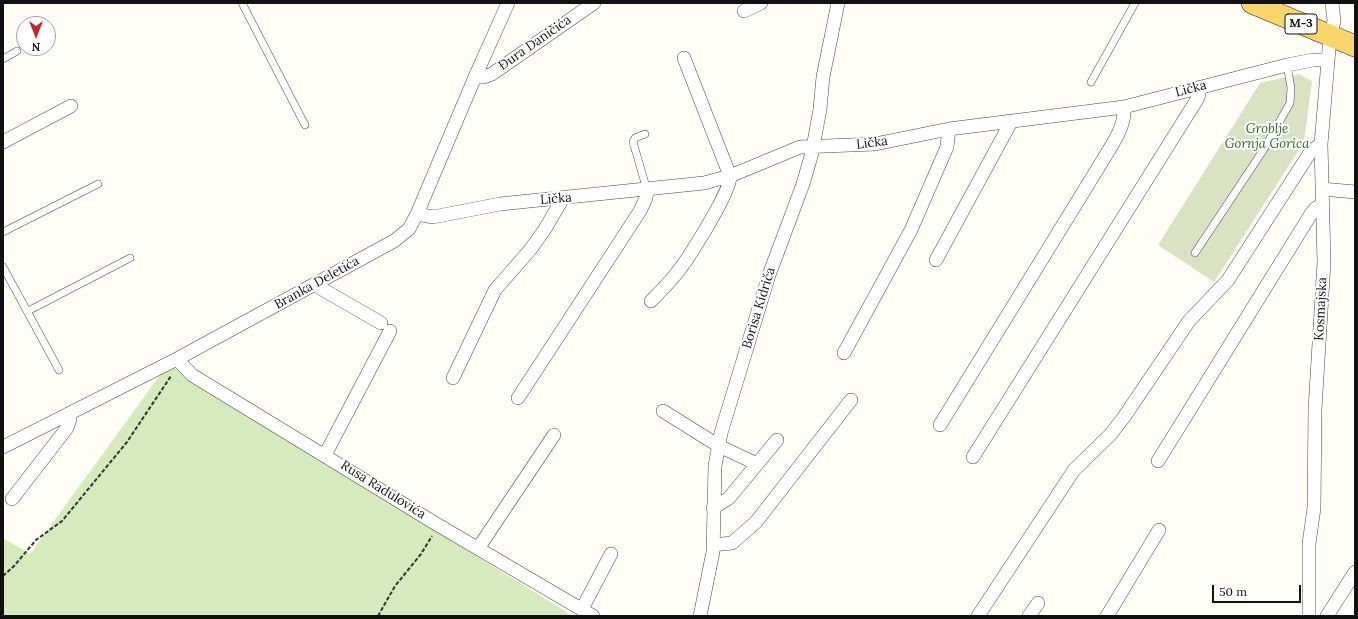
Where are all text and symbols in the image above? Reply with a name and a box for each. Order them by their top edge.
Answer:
street label: Đura Daničića [496,12,574,74]
road number: M-3 [1285,14,1317,34]
north arrow [16,16,56,56]
text: N [32,40,40,54]
street label: Lička [1174,77,1208,101]
park label: Groblje Gornja Gorica [1225,121,1309,152]
street label: Lička [855,133,889,153]
street label: Lička [539,190,573,208]
street label: Branka Deletića [272,253,362,313]
street label: Borisa Kidriča [739,265,779,351]
street label: Kosmajska [1312,277,1330,341]
street label: Rusa Radulovića [338,458,428,522]
scale bar [1214,577,1303,603]
text: 50 m [1219,584,1247,599]

